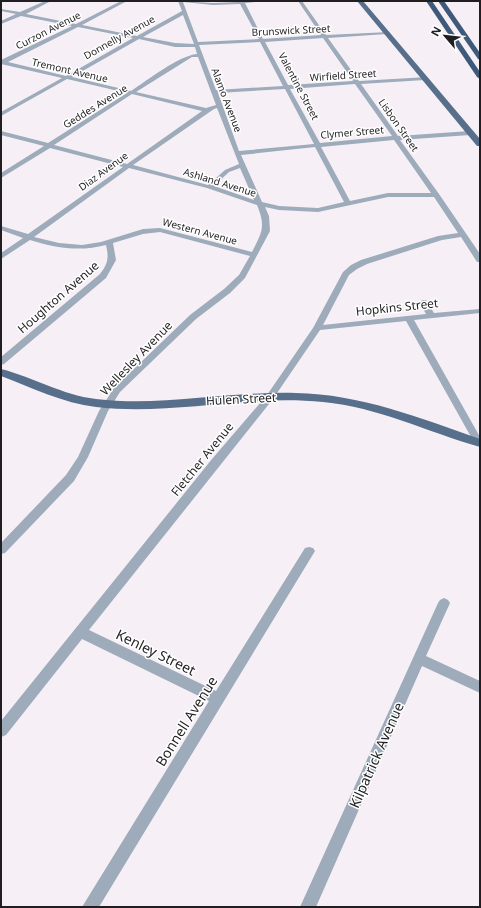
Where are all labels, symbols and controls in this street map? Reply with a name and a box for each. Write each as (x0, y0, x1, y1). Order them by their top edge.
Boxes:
street label: Curzon Avenue (13, 7, 83, 52)
street label: Donnelly Avenue (81, 11, 157, 62)
north arrow (425, 16, 465, 56)
street label: Brunswick Street (251, 21, 331, 39)
text: N (427, 24, 444, 39)
street label: Valentine Street (275, 50, 323, 122)
street label: Tremont Avenue (31, 54, 110, 86)
street label: Alamo Avenue (208, 66, 246, 134)
street label: Wirfield Street (309, 66, 377, 84)
street label: Geddes Avenue (60, 80, 130, 131)
street label: Lisbon Street (376, 96, 423, 155)
street label: Clymer Street (320, 122, 385, 142)
street label: Diaz Avenue (75, 148, 131, 194)
street label: Ashland Avenue (182, 164, 259, 200)
street label: Western Avenue (161, 214, 239, 248)
street label: Houghton Avenue (14, 257, 102, 337)
street label: Hopkins Street (355, 294, 440, 320)
street label: Wellesley Avenue (96, 317, 176, 399)
street label: Hulen Street (205, 389, 277, 409)
street label: Fletcher Avenue (167, 418, 237, 500)
street label: Kenley Street (113, 625, 199, 679)
street label: Bonnell Avenue (151, 672, 221, 770)
street label: Kilpatrick Avenue (344, 699, 408, 811)

